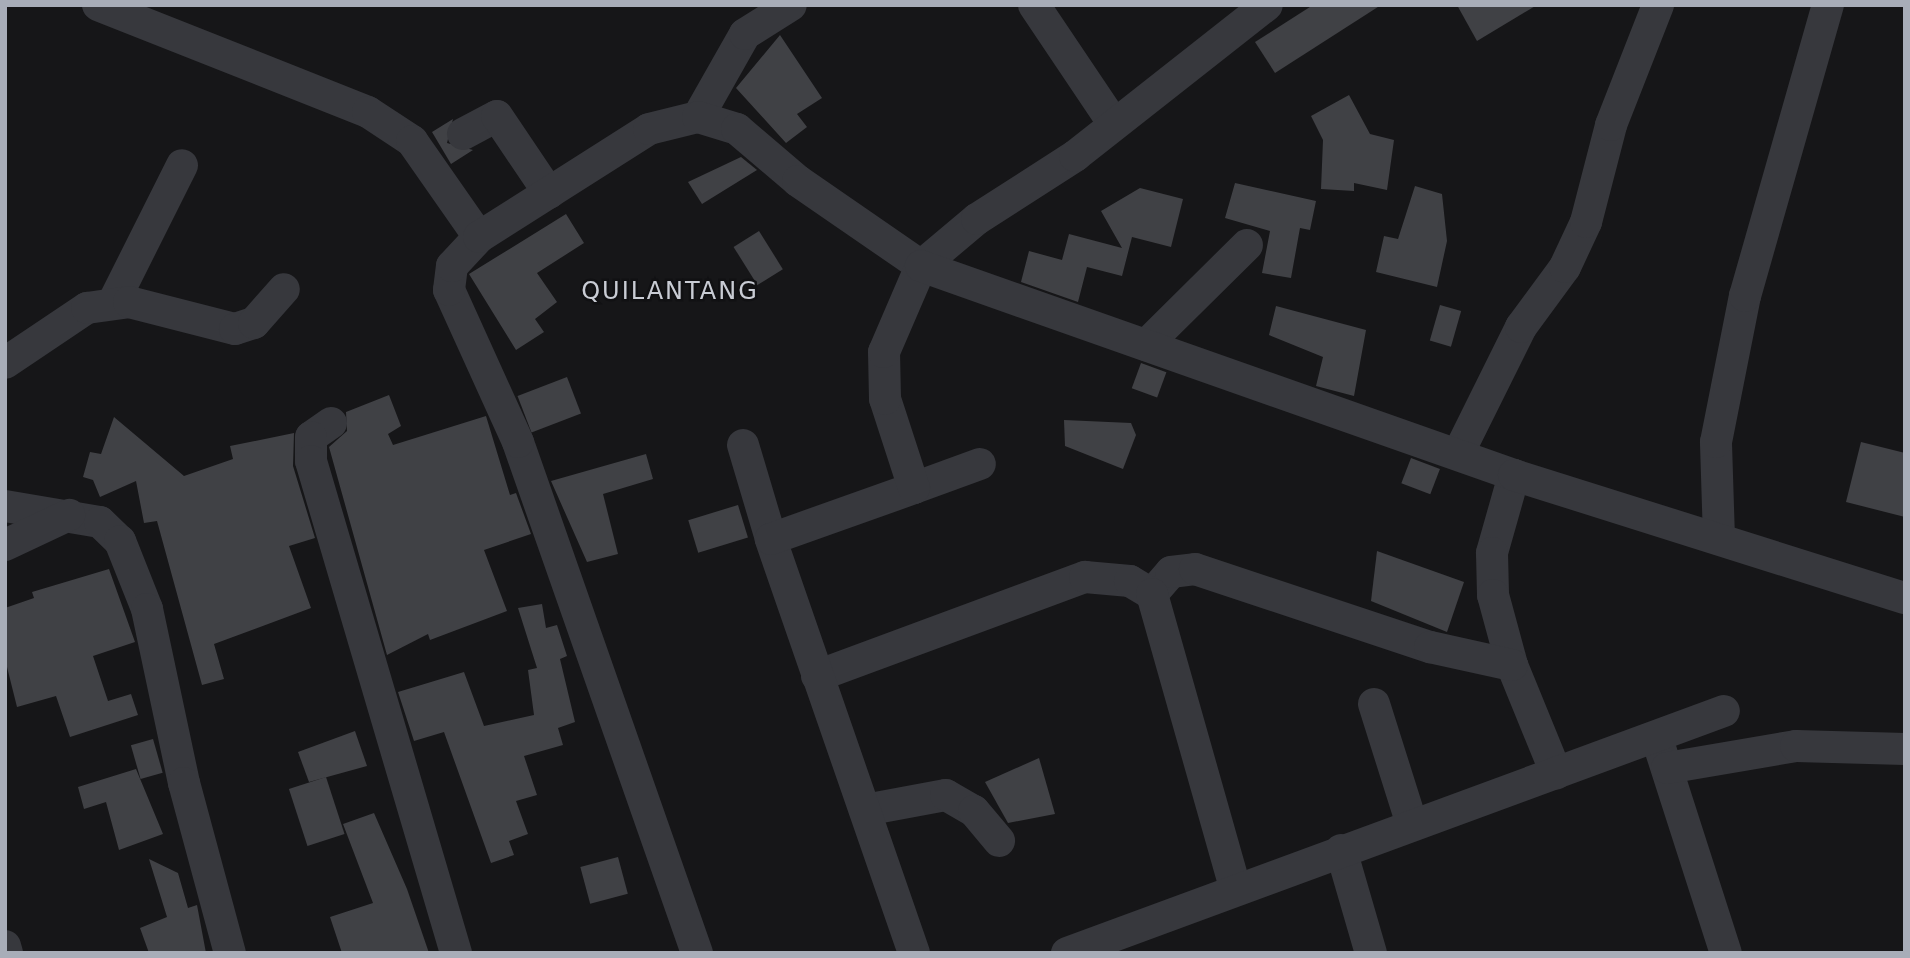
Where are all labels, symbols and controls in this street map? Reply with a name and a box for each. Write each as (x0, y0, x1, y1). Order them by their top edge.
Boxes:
district label: QUILANTANG (582, 278, 758, 306)

